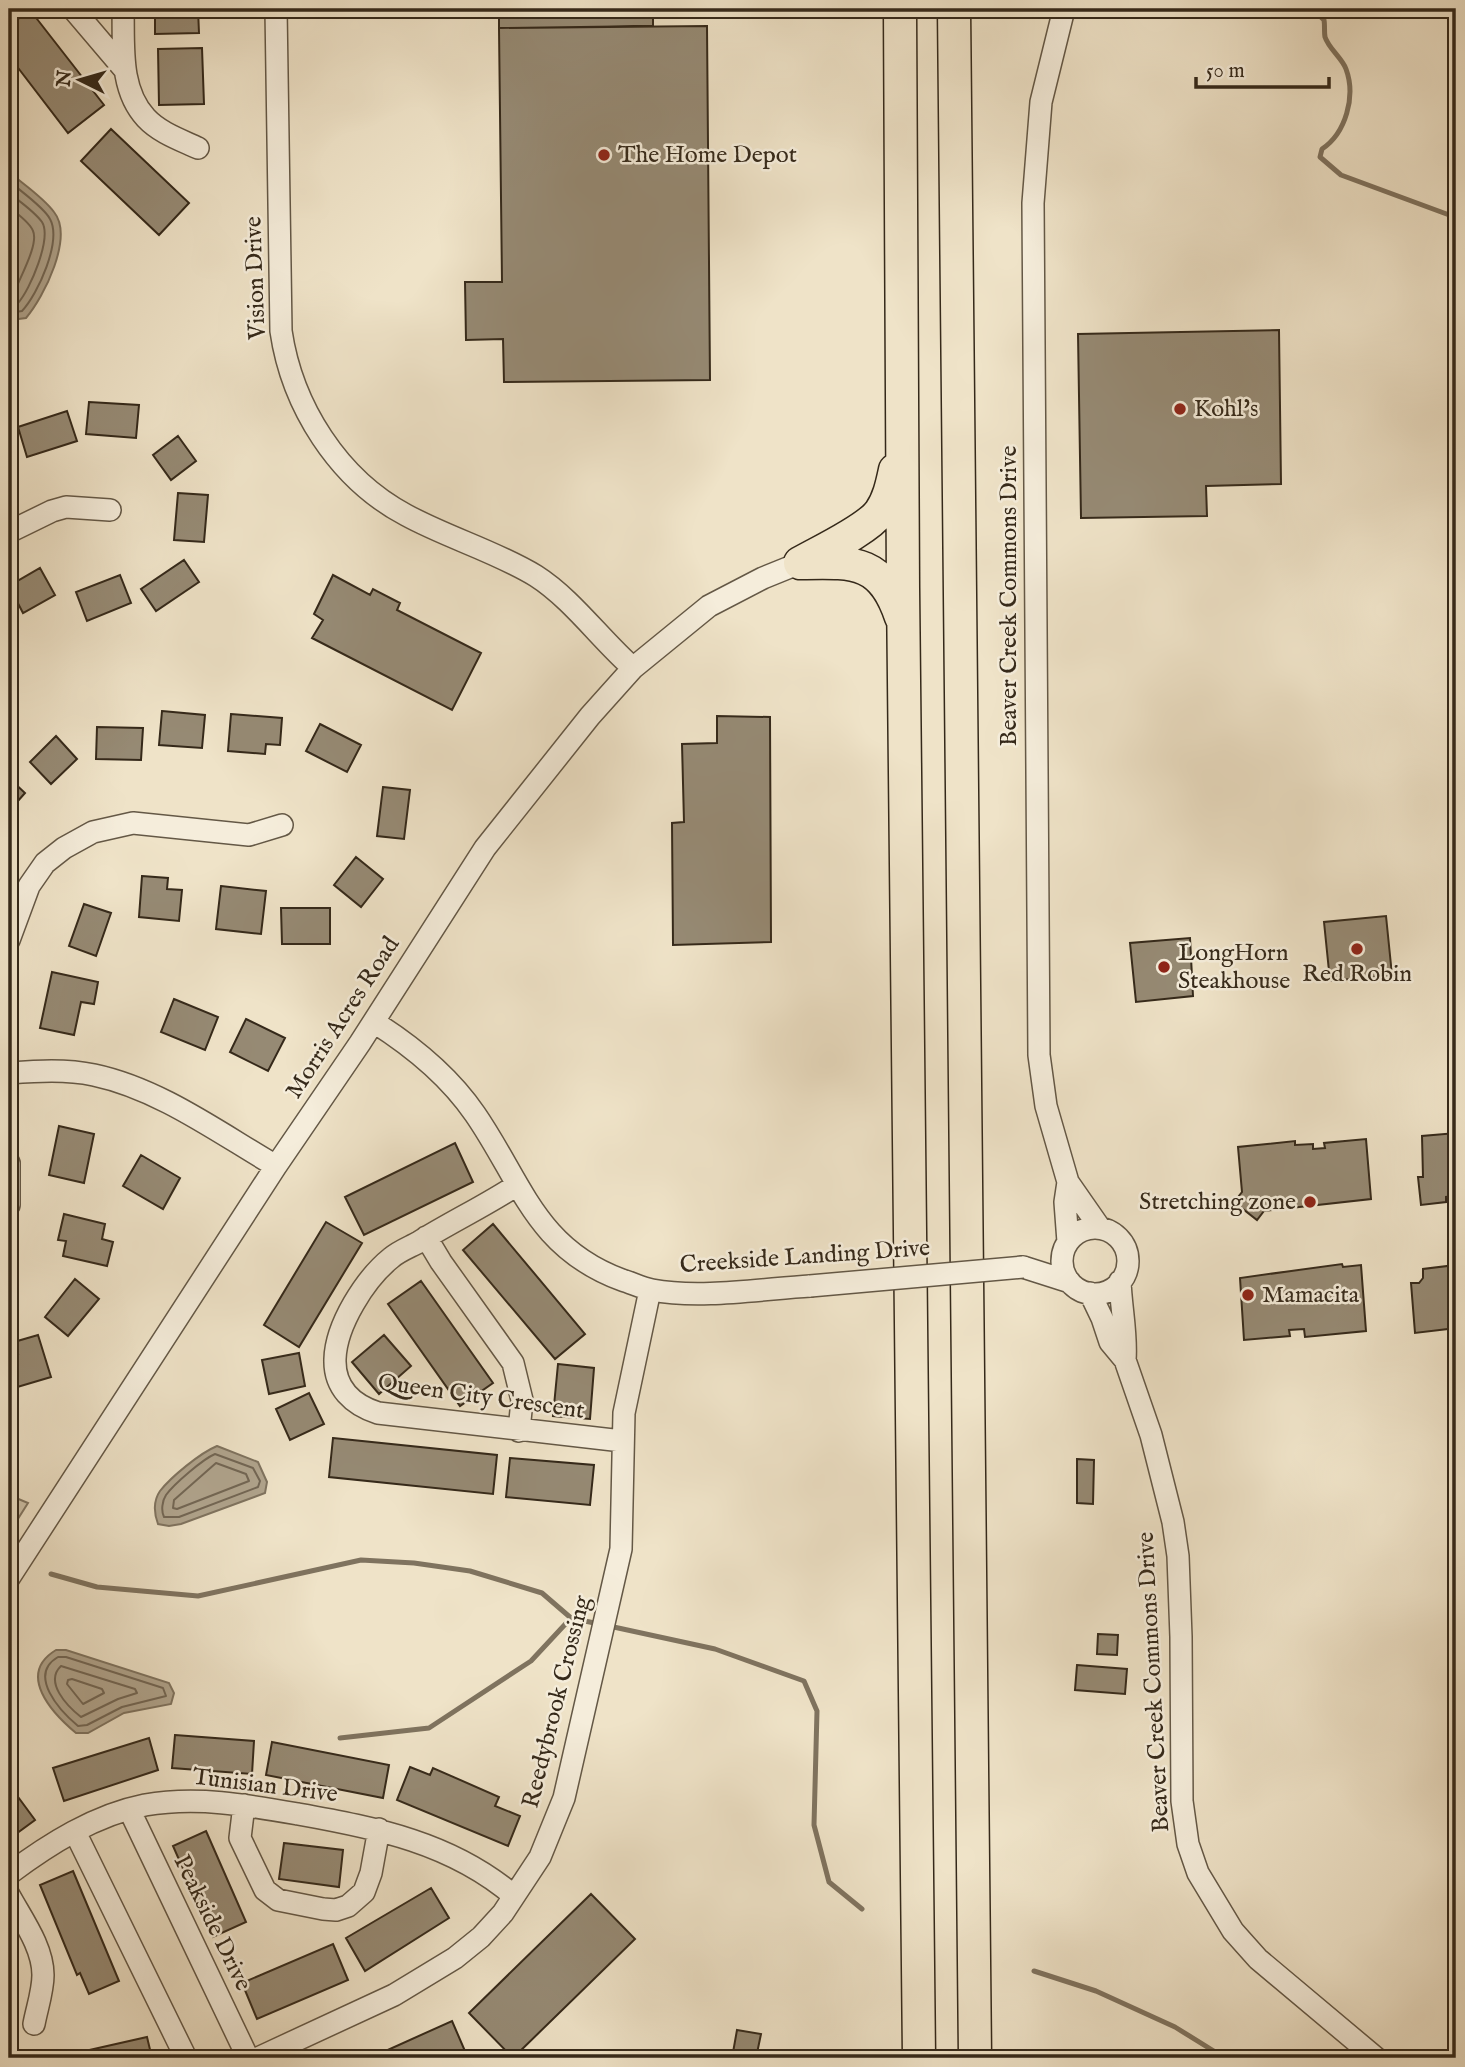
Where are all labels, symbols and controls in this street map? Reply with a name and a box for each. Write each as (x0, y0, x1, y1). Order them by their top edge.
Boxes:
north arrow (46, 46, 116, 116)
scale bar (1196, 46, 1328, 90)
text: 50 m (1206, 58, 1245, 85)
text: N (52, 69, 78, 89)
place label: The Home Depot (618, 140, 797, 171)
marker: The Home Depot (596, 147, 612, 163)
street label: Vision Drive (238, 216, 274, 341)
place label: Kohl's (1194, 394, 1258, 425)
marker: Kohl's (1172, 401, 1188, 417)
street label: Beaver Creek Commons Drive (994, 446, 1025, 746)
street label: Morris Acres Road (279, 931, 407, 1105)
place label: LongHorn Steakhouse (1178, 938, 1290, 997)
marker: Red Robin (1349, 941, 1365, 957)
marker: LongHorn Steakhouse (1156, 959, 1172, 975)
place label: Red Robin (1302, 959, 1412, 990)
place label: Stretching zone (1139, 1187, 1296, 1218)
marker: Stretching zone (1302, 1194, 1318, 1210)
street label: Creekside Landing Drive (679, 1233, 931, 1281)
place label: Mamacita (1262, 1280, 1360, 1311)
marker: Mamacita (1240, 1287, 1256, 1303)
street label: Queen City Crescent (376, 1367, 586, 1427)
street label: Beaver Creek Commons Drive (1131, 1531, 1177, 1833)
street label: Reedybrook Crossing (516, 1592, 599, 1812)
street label: Tunisian Drive (191, 1762, 339, 1810)
street label: Peakside Drive (166, 1850, 258, 1996)

